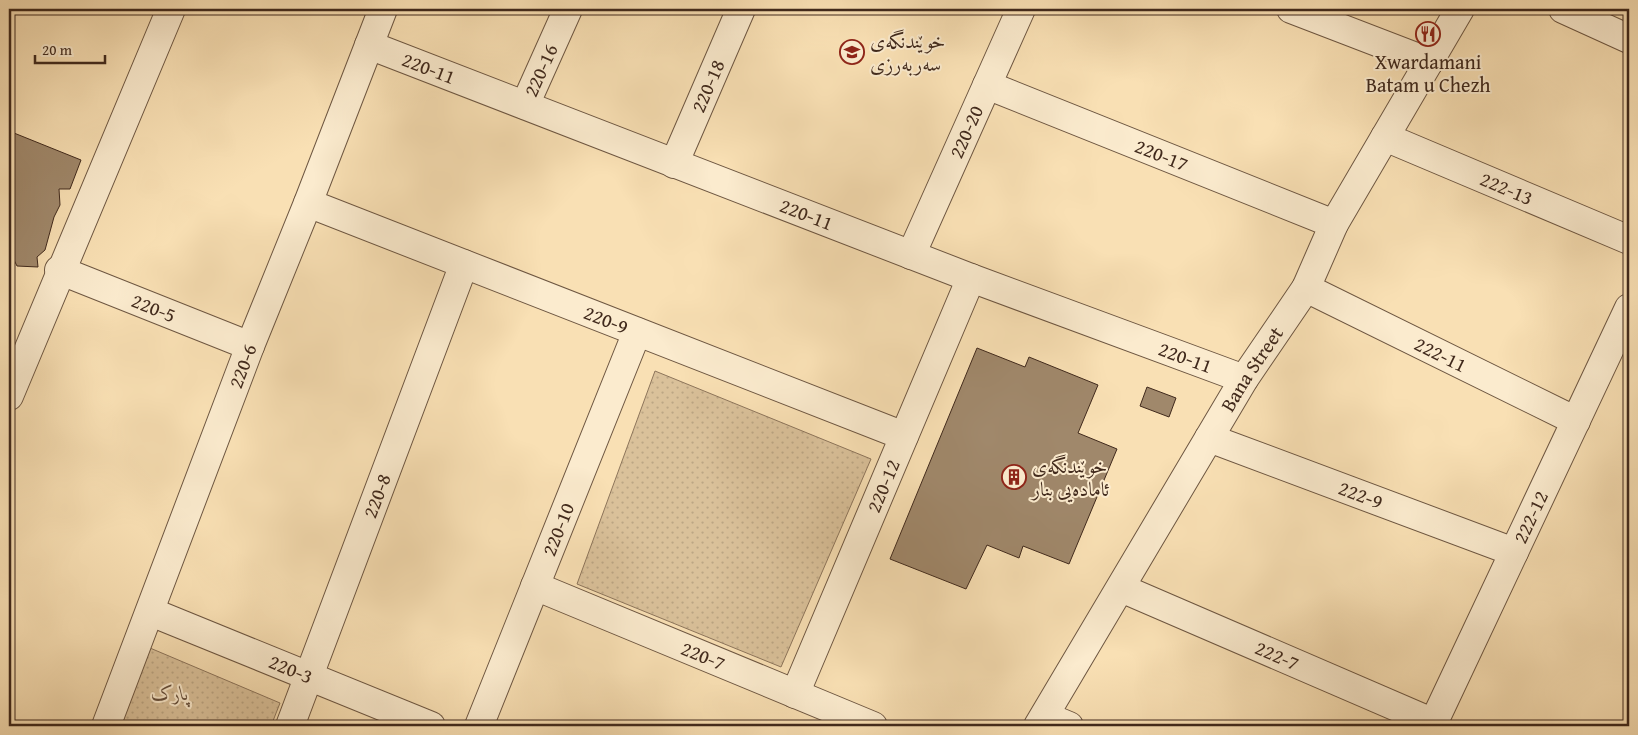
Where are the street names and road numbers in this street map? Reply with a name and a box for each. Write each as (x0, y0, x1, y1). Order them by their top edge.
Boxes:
street label: 220-16 (516, 39, 565, 101)
street label: 220-11 (398, 44, 460, 91)
street label: 220-18 (683, 55, 732, 117)
street label: 220-20 (941, 100, 990, 163)
street label: 220-17 (1131, 131, 1193, 178)
street label: 222-13 (1476, 164, 1538, 212)
street label: 220-11 (776, 190, 837, 237)
street label: 220-5 (127, 285, 180, 329)
street label: 220-9 (580, 297, 633, 341)
street label: Bana Street (1213, 320, 1290, 417)
street label: 222-11 (1410, 329, 1472, 379)
street label: 220-11 (1155, 334, 1216, 380)
street label: 220-6 (220, 339, 264, 392)
street label: 220-12 (859, 455, 907, 517)
street label: 220-8 (355, 469, 398, 522)
street label: 222-9 (1335, 473, 1387, 516)
street label: 222-12 (1505, 486, 1555, 548)
street label: 220-10 (534, 498, 581, 560)
street label: 220-7 (677, 633, 730, 677)
street label: 222-7 (1251, 633, 1304, 677)
street label: 220-3 (265, 646, 318, 690)

